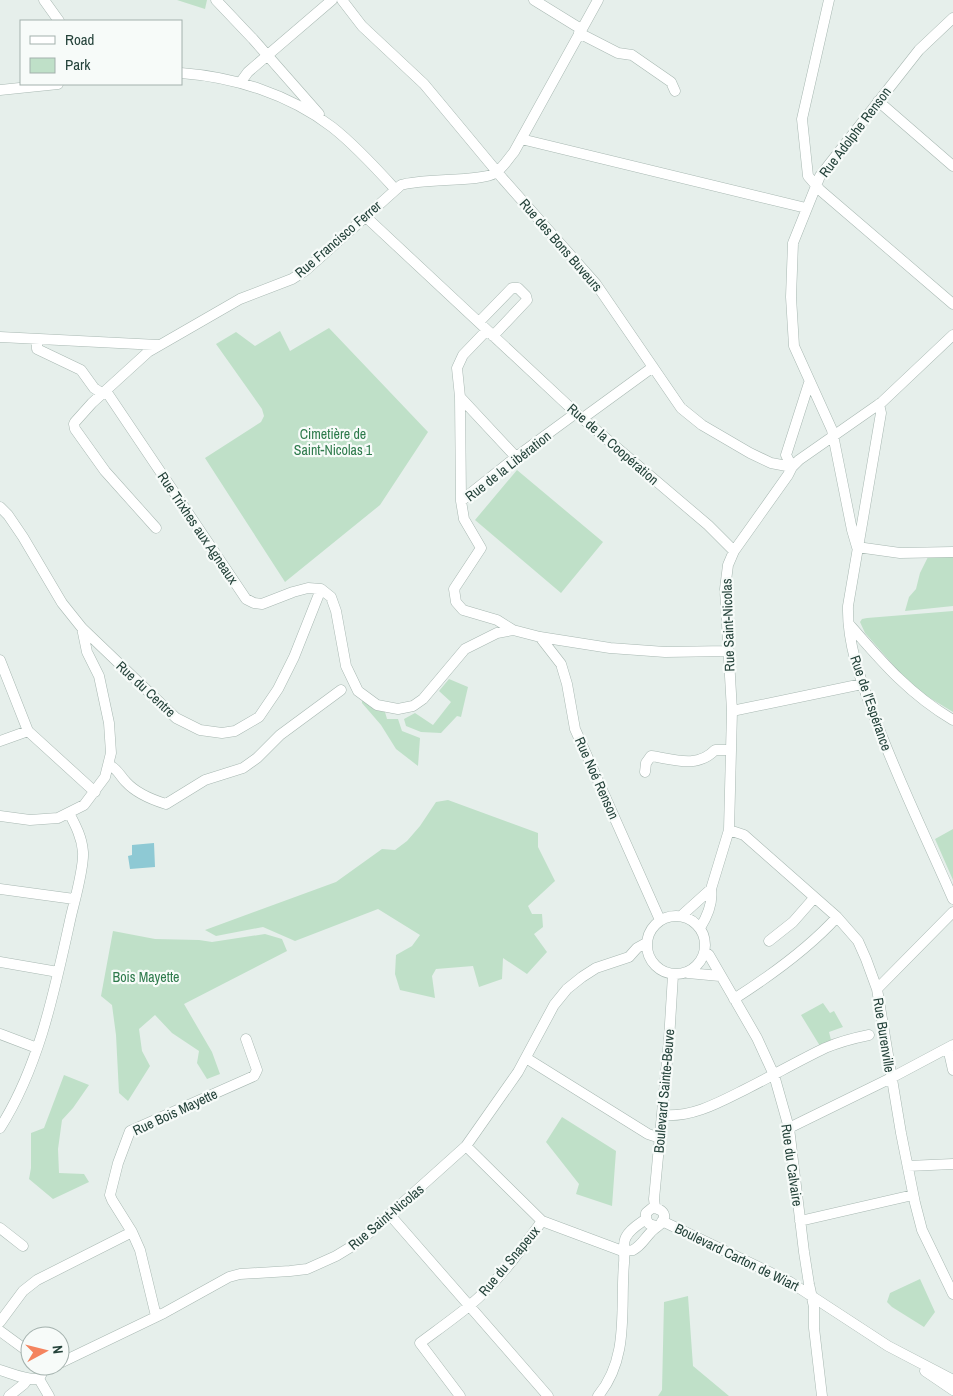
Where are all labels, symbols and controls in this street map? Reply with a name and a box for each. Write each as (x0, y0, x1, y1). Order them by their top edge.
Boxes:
legend (20, 20, 182, 85)
text: Road (65, 29, 94, 50)
text: Park (65, 54, 91, 75)
street label: Rue Adolphe Renson (815, 83, 895, 181)
street label: Rue des Bons Buveurs (516, 195, 606, 295)
street label: Rue Francisco Ferrer (291, 196, 385, 281)
street label: Rue de la Coopération (564, 399, 662, 489)
park label: Cimetière de Saint-Nicolas 1 (294, 425, 373, 459)
street label: Rue de la Libération (461, 427, 555, 505)
street label: Rue Trixhes aux Agneaux (154, 468, 242, 588)
street label: Rue Saint-Nicolas (717, 578, 739, 672)
street label: Rue de l'Espérance (846, 653, 896, 753)
street label: Rue du Centre (113, 657, 179, 721)
street label: Rue Noé Renson (571, 734, 623, 822)
park label: Bois Mayette (112, 968, 180, 986)
street label: Rue Burenville (869, 996, 899, 1074)
street label: Boulevard Sainte-Beuve (650, 1028, 678, 1154)
street label: Rue Bois Mayette (130, 1085, 220, 1139)
street label: Rue du Calvaire (777, 1123, 807, 1207)
street label: Rue Saint-Nicolas (345, 1180, 428, 1254)
street label: Boulevard Carton de Wiart (672, 1219, 802, 1295)
street label: Rue du Snapeux (475, 1222, 544, 1300)
north arrow (20, 1326, 70, 1376)
text: N (48, 1344, 67, 1355)

